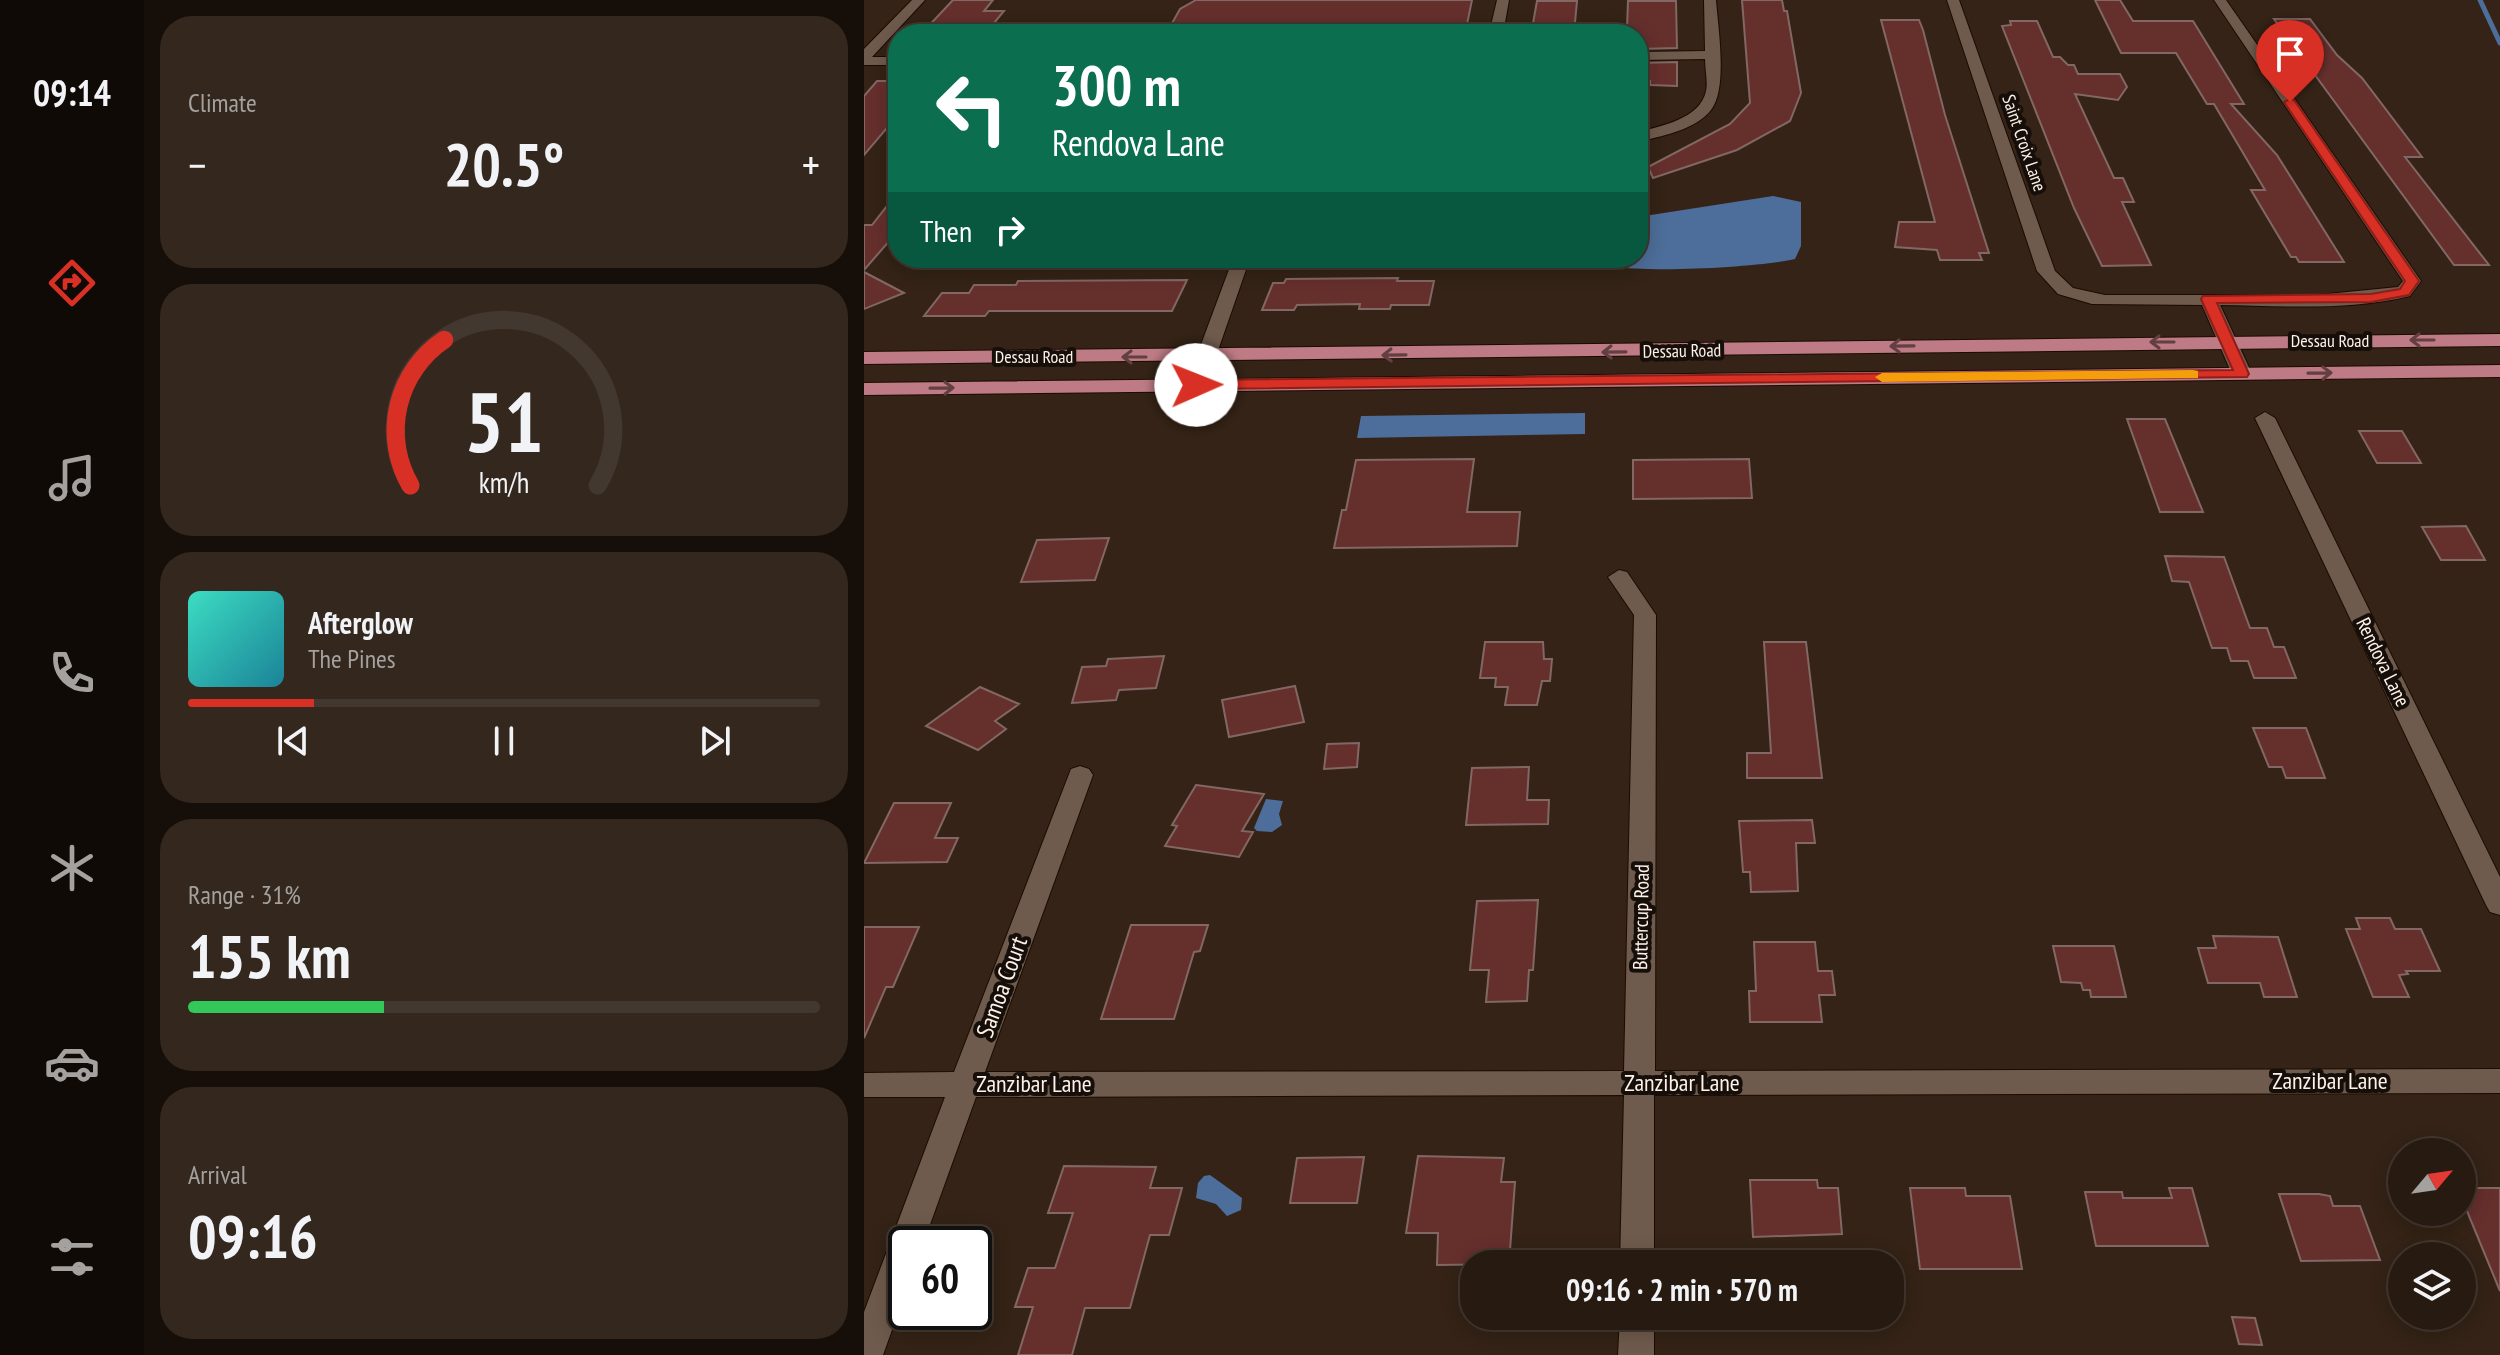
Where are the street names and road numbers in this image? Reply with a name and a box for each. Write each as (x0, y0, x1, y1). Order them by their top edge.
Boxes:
street label: Saint Croix Lane (1997, 92, 2052, 194)
street label: Dessau Road (2291, 329, 2369, 352)
street label: Dessau Road (1642, 338, 1721, 363)
street label: Dessau Road (995, 345, 1073, 368)
street label: Rendova Lane (2350, 613, 2416, 711)
street label: Buttercup Road (1627, 864, 1655, 970)
street label: Samoa Court (969, 932, 1034, 1042)
street label: Zanzibar Lane (2272, 1065, 2388, 1096)
street label: Zanzibar Lane (1624, 1067, 1740, 1098)
street label: Zanzibar Lane (976, 1068, 1092, 1099)

